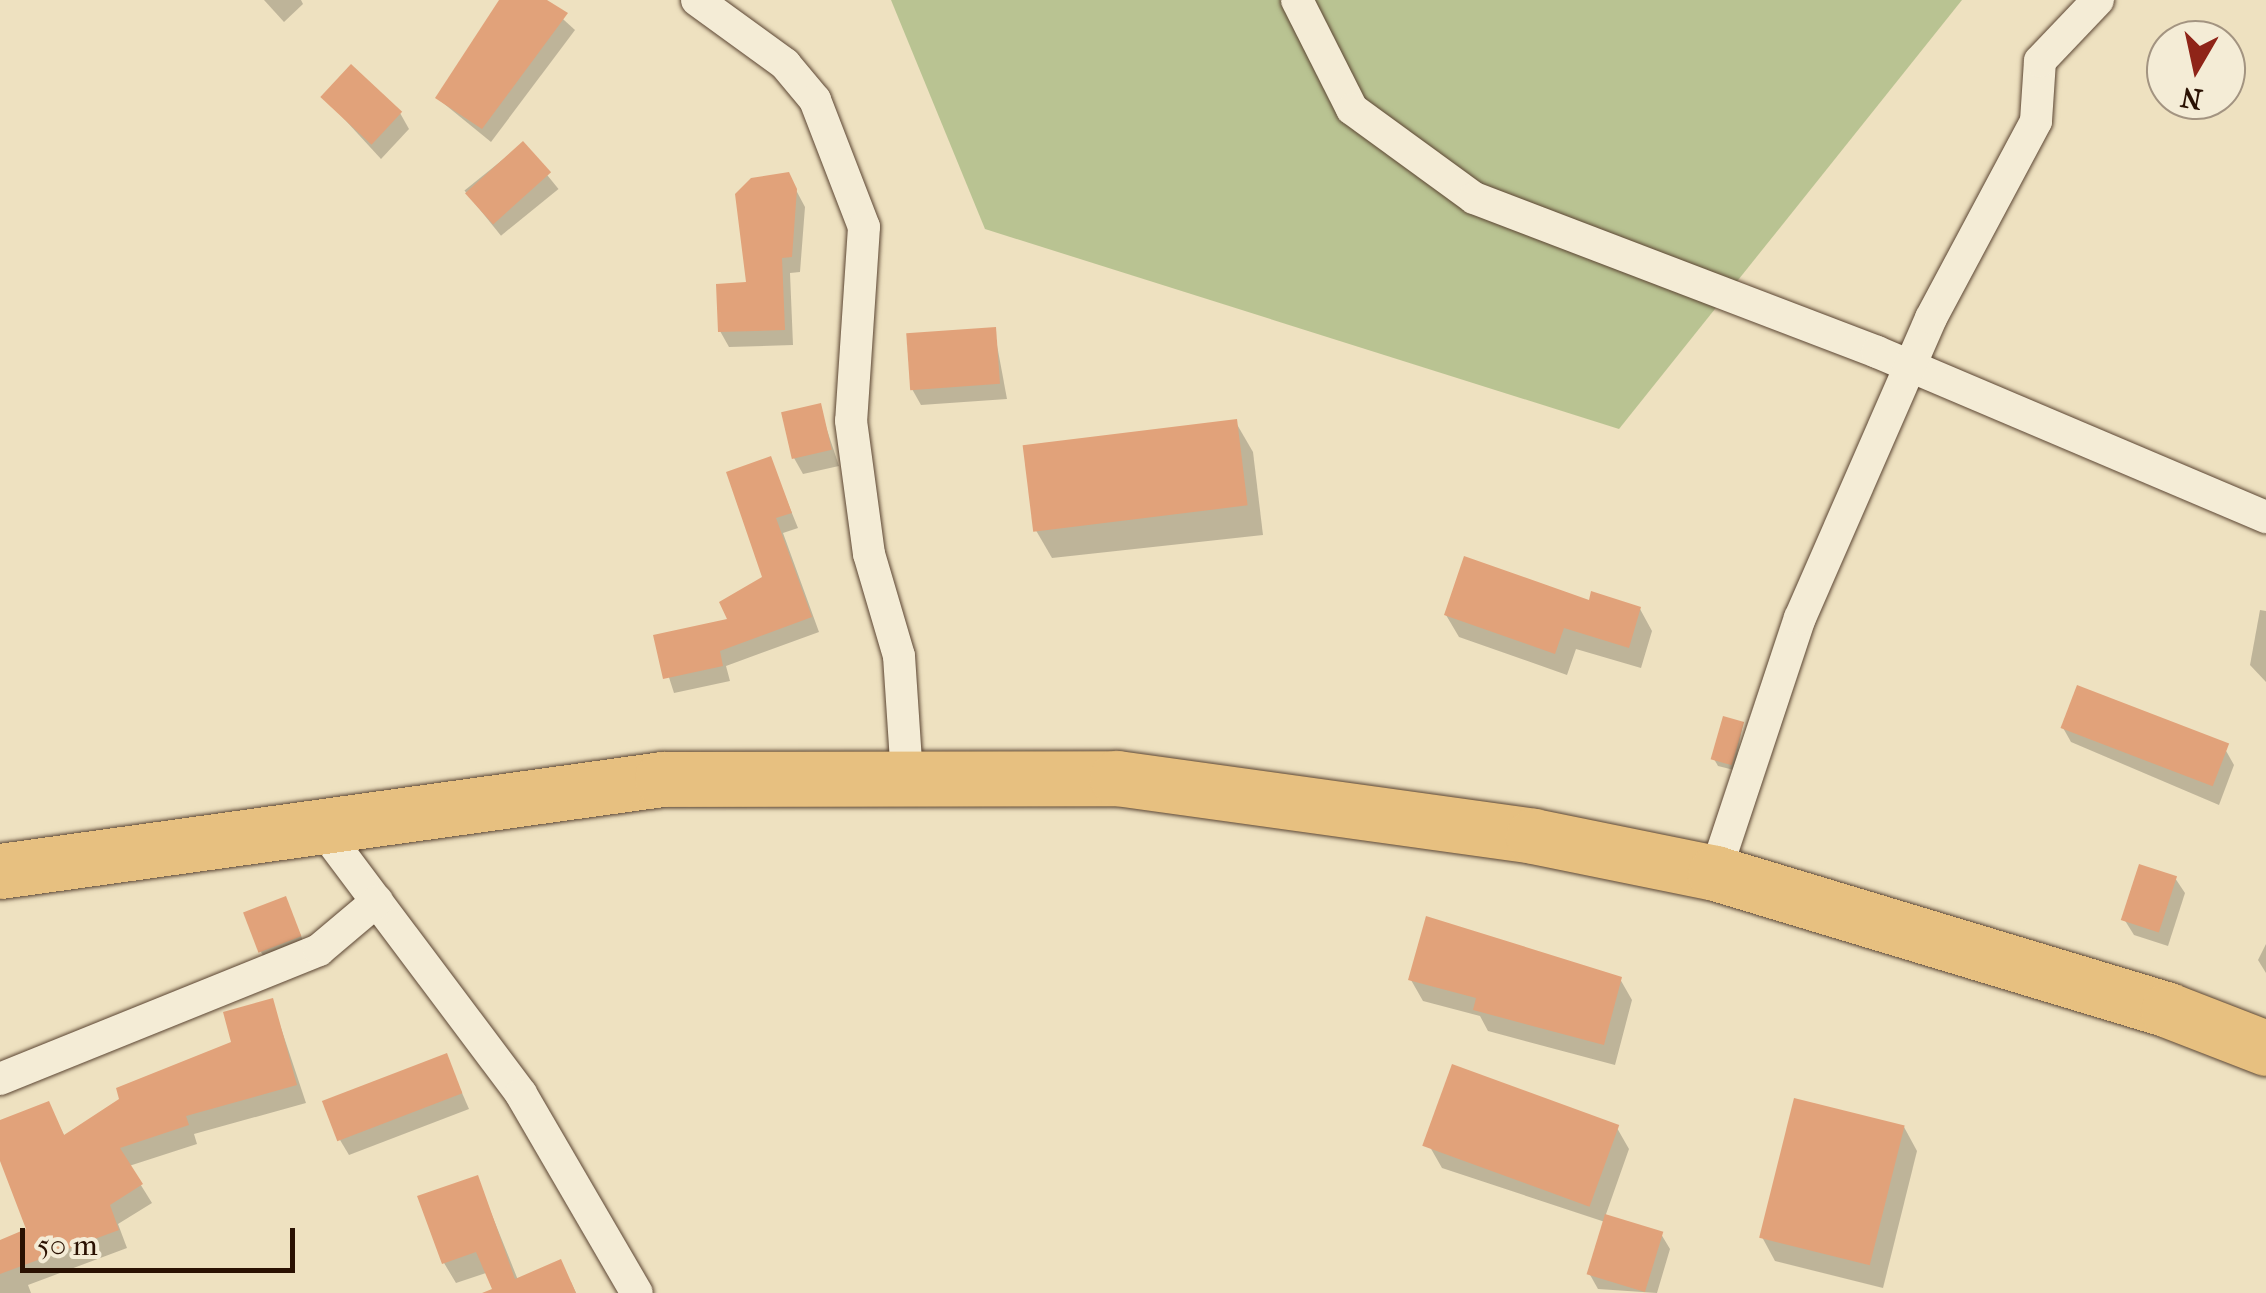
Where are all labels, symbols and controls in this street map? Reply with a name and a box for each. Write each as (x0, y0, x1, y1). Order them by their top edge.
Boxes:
north arrow (2146, 20, 2246, 120)
text: N (2178, 80, 2205, 116)
scale bar (25, 1208, 300, 1270)
text: 50 m (37, 1228, 98, 1263)

